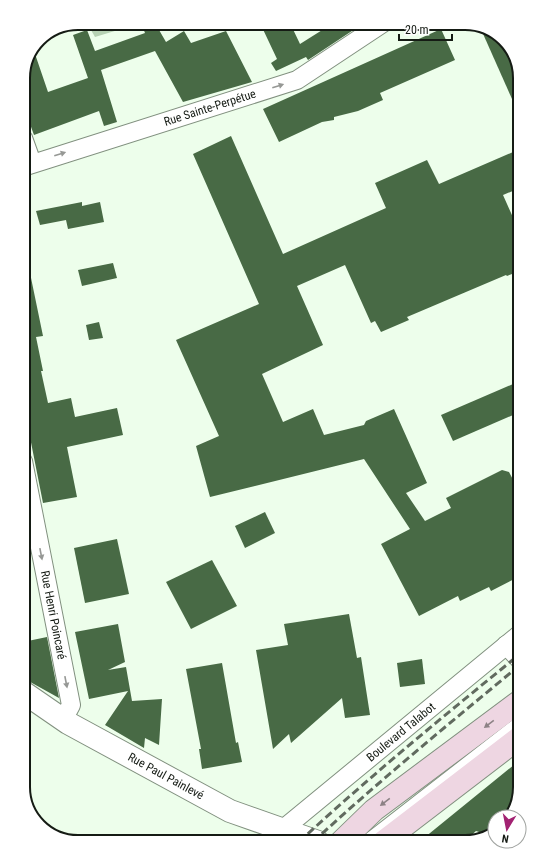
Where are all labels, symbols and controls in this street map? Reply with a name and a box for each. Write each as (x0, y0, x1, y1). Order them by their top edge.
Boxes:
scale bar (399, 16, 452, 42)
text: 20 m (405, 23, 429, 37)
one-way arrow (272, 83, 284, 89)
street label: Rue Sainte-Perpétue (162, 86, 258, 129)
one-way arrow (54, 151, 66, 157)
one-way arrow (39, 548, 45, 560)
street label: Rue Henri Poincaré (38, 569, 69, 661)
one-way arrow (64, 675, 70, 688)
street label: Boulevard Talabot (364, 699, 438, 765)
one-way arrow (484, 720, 494, 728)
street label: Rue Paul Painlevé (126, 750, 207, 803)
one-way arrow (379, 798, 390, 806)
north arrow (487, 809, 527, 849)
text: N (501, 831, 510, 845)

